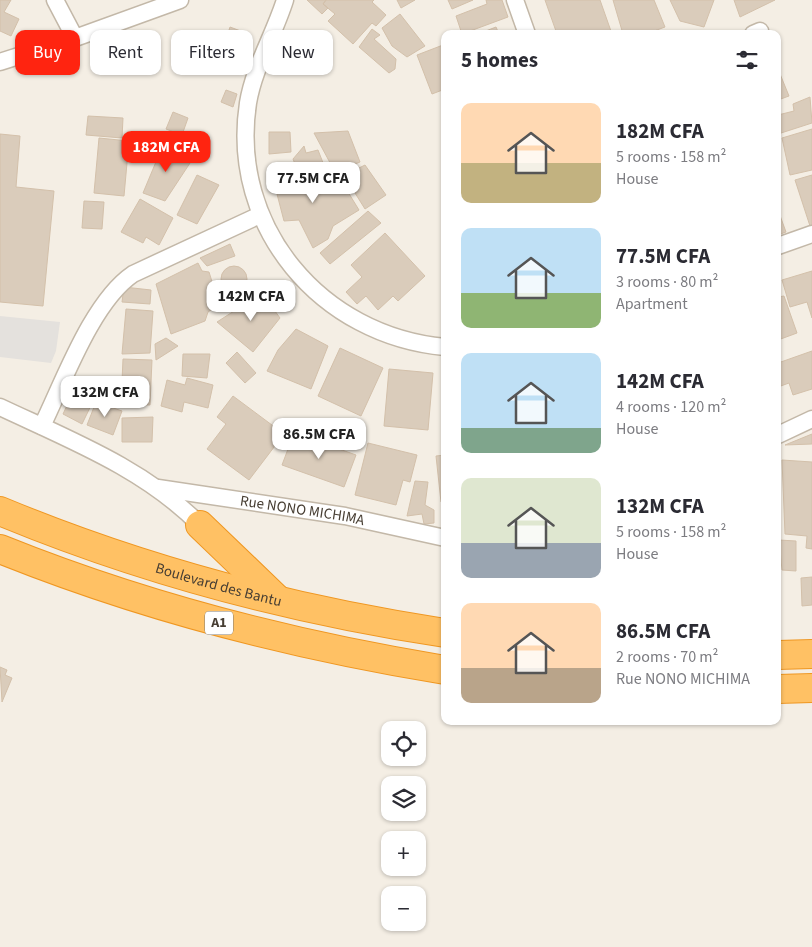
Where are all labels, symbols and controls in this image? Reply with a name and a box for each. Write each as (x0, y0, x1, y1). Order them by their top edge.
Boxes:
chip: Buy (15, 30, 80, 75)
chip: Rent (90, 30, 161, 75)
chip: Filters (171, 30, 253, 75)
chip: New (263, 30, 333, 75)
text: 5 homes (461, 45, 538, 75)
icon: filters (733, 46, 761, 74)
text: 182M CFA (616, 116, 704, 146)
icon: home (501, 123, 561, 183)
pin: 182M CFA (114, 130, 218, 173)
text: 182M CFA (133, 136, 199, 158)
text: 5 rooms · 158 m² (616, 146, 726, 168)
pin: 77.5M CFA (256, 162, 370, 204)
text: 77.5M CFA (277, 167, 349, 189)
text: House (616, 168, 658, 190)
text: 77.5M CFA (616, 241, 710, 271)
icon: home (501, 248, 561, 308)
text: 3 rooms · 80 m² (616, 271, 718, 293)
pin: 142M CFA (199, 280, 303, 322)
text: 142M CFA (218, 285, 284, 307)
text: Apartment (616, 293, 688, 315)
text: 142M CFA (616, 366, 704, 396)
icon: home (501, 373, 561, 433)
pin: 132M CFA (53, 376, 157, 418)
text: 132M CFA (72, 381, 138, 403)
text: 4 rooms · 120 m² (616, 396, 726, 418)
pin: 86.5M CFA (262, 418, 376, 460)
text: House (616, 418, 658, 440)
text: 86.5M CFA (283, 423, 355, 445)
street label: Rue NONO MICHIMA (239, 490, 367, 531)
text: 132M CFA (616, 491, 704, 521)
icon: home (501, 498, 561, 558)
text: 5 rooms · 158 m² (616, 521, 726, 543)
text: House (616, 543, 658, 565)
street label: Boulevard des Bantu (153, 557, 284, 612)
road number: A1 (205, 612, 233, 634)
text: 86.5M CFA (616, 616, 710, 646)
icon: home (501, 623, 561, 683)
text: 2 rooms · 70 m² (616, 646, 718, 668)
text: Rue NONO MICHIMA (616, 668, 750, 690)
map controls (381, 721, 426, 931)
button: locate (381, 721, 426, 766)
button: layers (381, 776, 426, 821)
button: + (381, 831, 426, 876)
button: − (381, 886, 426, 931)

